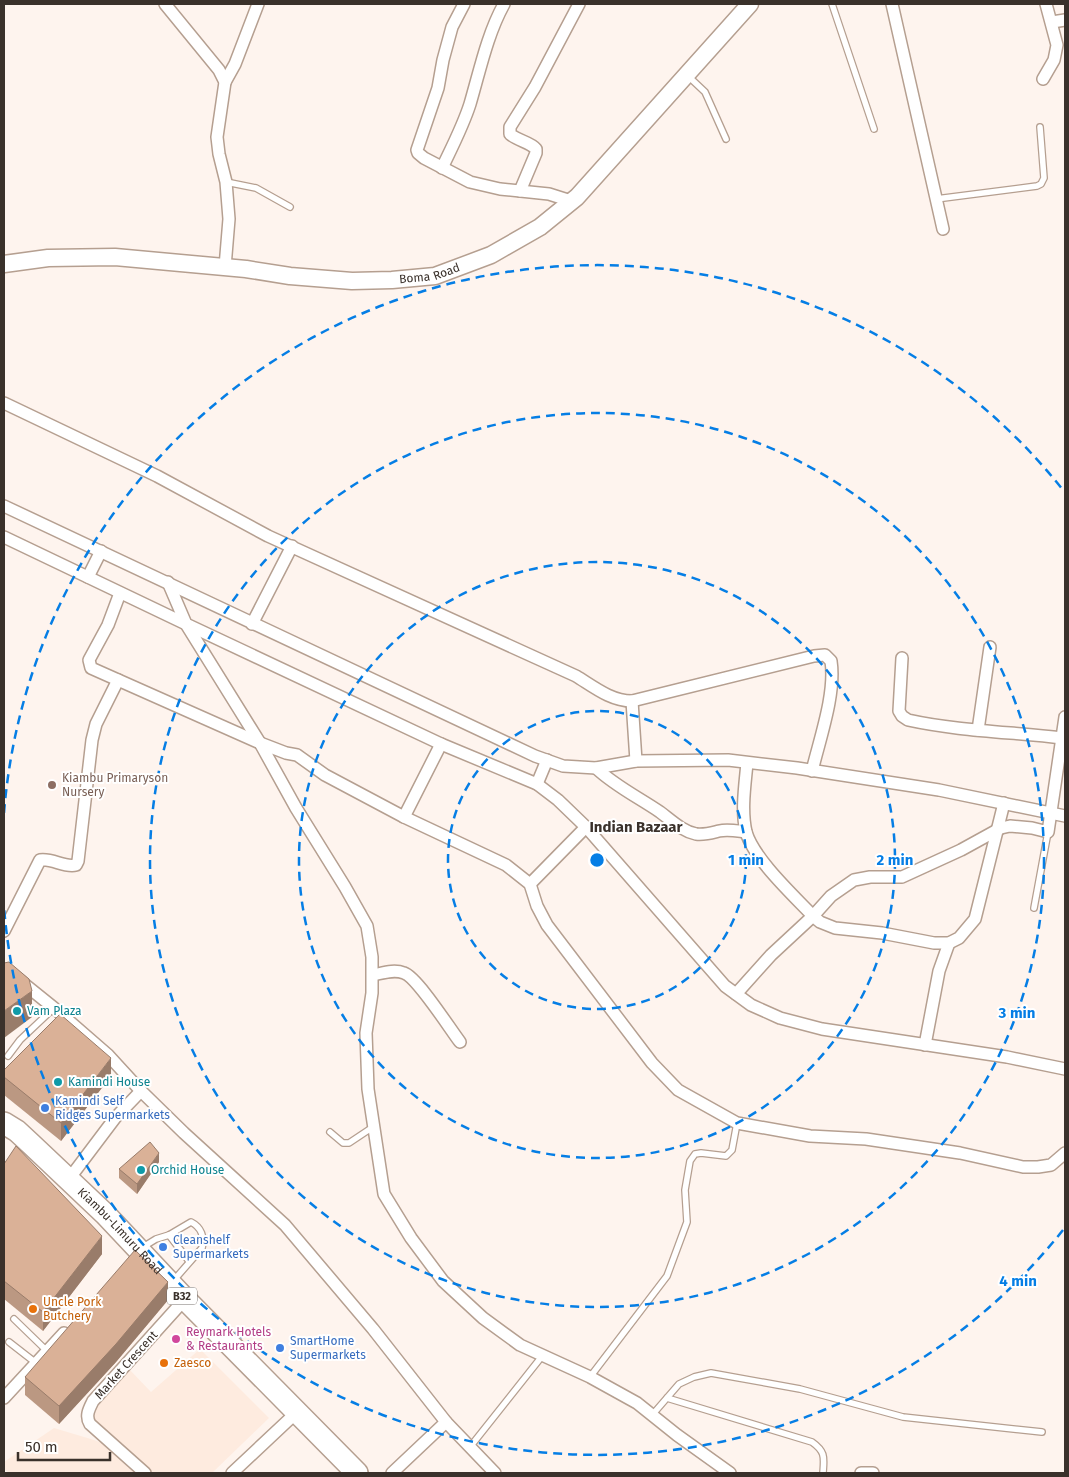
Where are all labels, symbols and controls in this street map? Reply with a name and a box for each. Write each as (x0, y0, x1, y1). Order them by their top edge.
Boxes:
street label: Boma Road (399, 260, 462, 286)
place label: Kiambu Primaryson Nursery (62, 771, 168, 799)
marker: Kiambu Primaryson Nursery (46, 779, 58, 791)
district label: Indian Bazaar (589, 818, 684, 836)
centre of rings (588, 851, 606, 869)
text: 1 min (728, 851, 764, 869)
text: 2 min (877, 851, 913, 869)
place label: Vam Plaza (27, 1004, 82, 1018)
text: 3 min (998, 1004, 1035, 1022)
marker: Vam Plaza (11, 1005, 23, 1017)
place label: Kamindi House (68, 1075, 150, 1089)
marker: Kamindi House (52, 1076, 64, 1088)
place label: Kamindi Self Ridges Supermarkets (55, 1094, 170, 1122)
marker: Kamindi Self Ridges Supermarkets (39, 1102, 51, 1114)
place label: Orchid House (151, 1163, 224, 1177)
marker: Orchid House (135, 1164, 147, 1176)
street label: Kiambu-Limuru Road (75, 1185, 165, 1277)
place label: Cleanshelf Supermarkets (173, 1233, 249, 1261)
marker: Cleanshelf Supermarkets (157, 1241, 169, 1253)
text: 4 min (999, 1272, 1037, 1290)
road number: B32 (167, 1288, 197, 1304)
place label: Uncle Pork Butchery (43, 1295, 102, 1323)
marker: Uncle Pork Butchery (27, 1303, 39, 1315)
place label: Reymark Hotels & Restaurants (186, 1325, 272, 1353)
street label: Market Crescent (92, 1328, 161, 1402)
marker: Reymark Hotels & Restaurants (170, 1333, 182, 1345)
place label: SmartHome Supermarkets (290, 1334, 366, 1362)
marker: SmartHome Supermarkets (274, 1342, 286, 1354)
place label: Zaesco (174, 1356, 211, 1370)
marker: Zaesco (158, 1357, 170, 1369)
scale bar (18, 1430, 110, 1462)
text: 50 m (25, 1438, 58, 1456)

